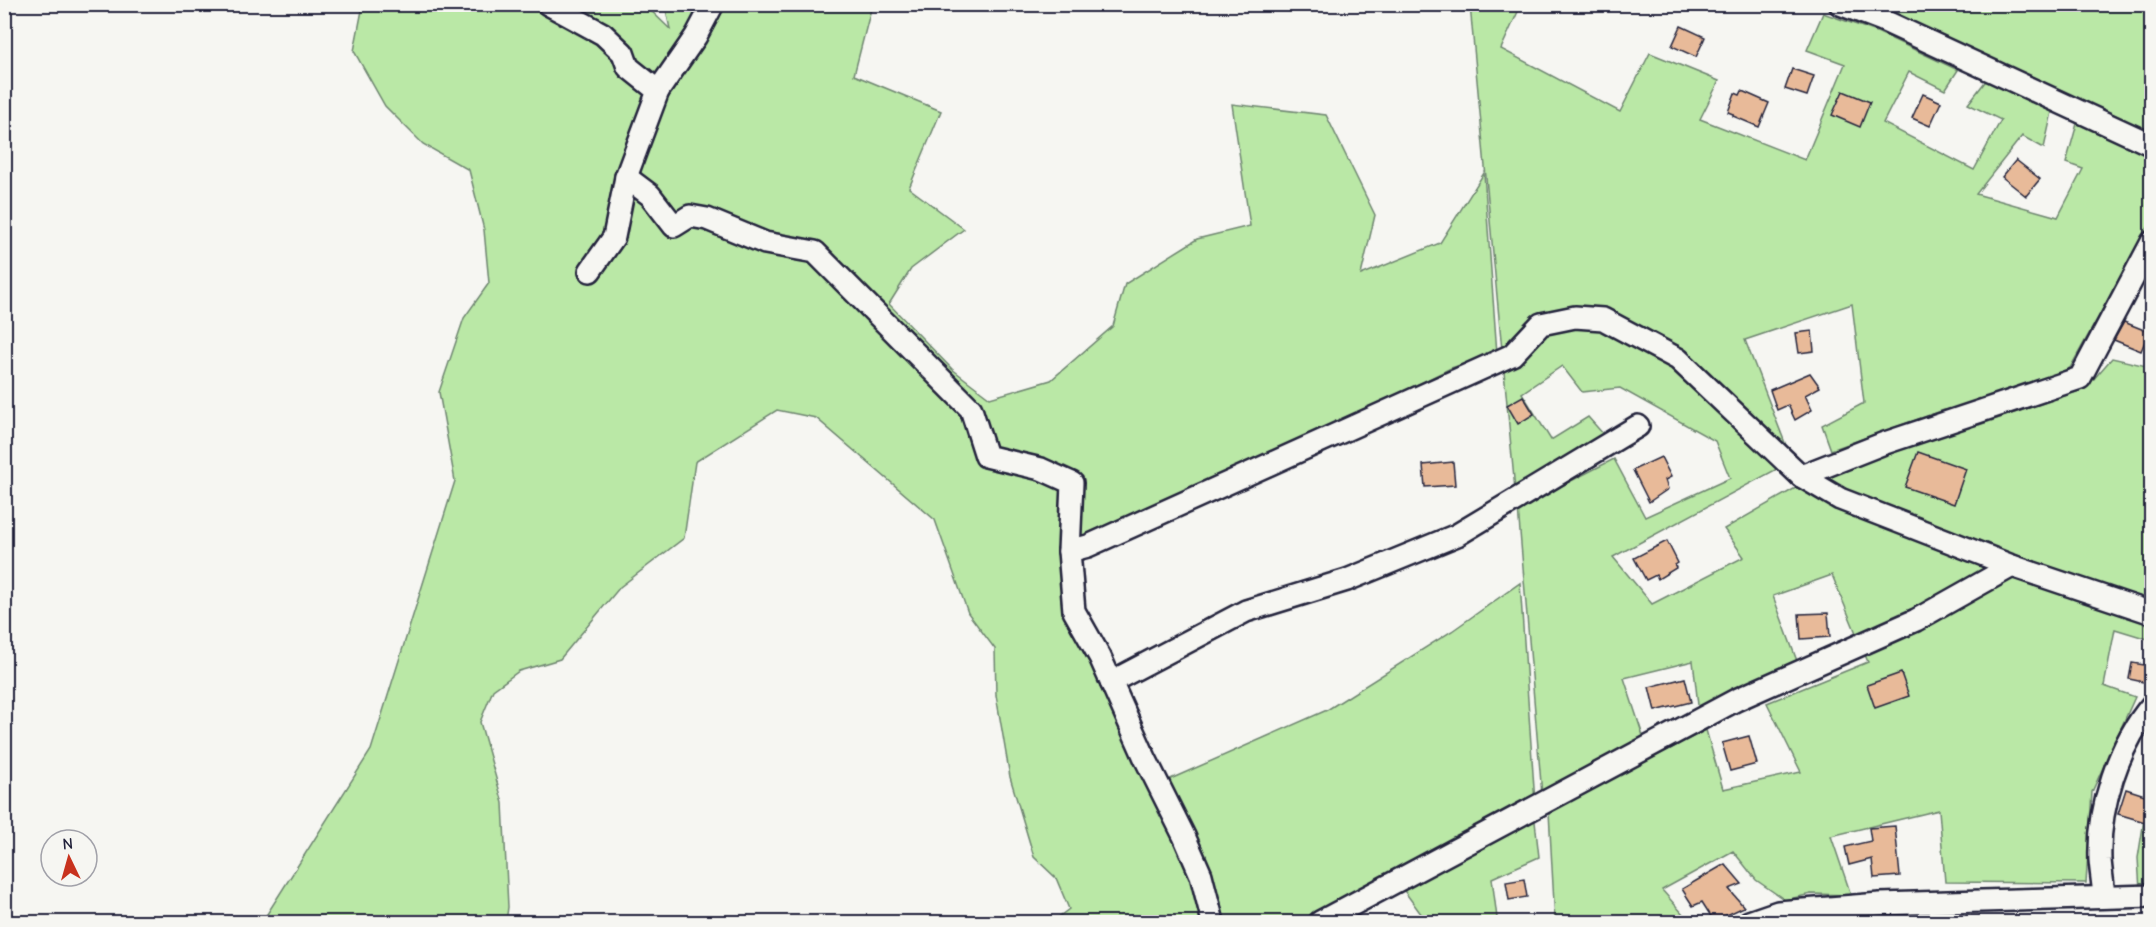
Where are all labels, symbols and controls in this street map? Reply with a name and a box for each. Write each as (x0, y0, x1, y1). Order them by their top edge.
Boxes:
north arrow (39, 828, 99, 888)
text: N (62, 835, 74, 853)

